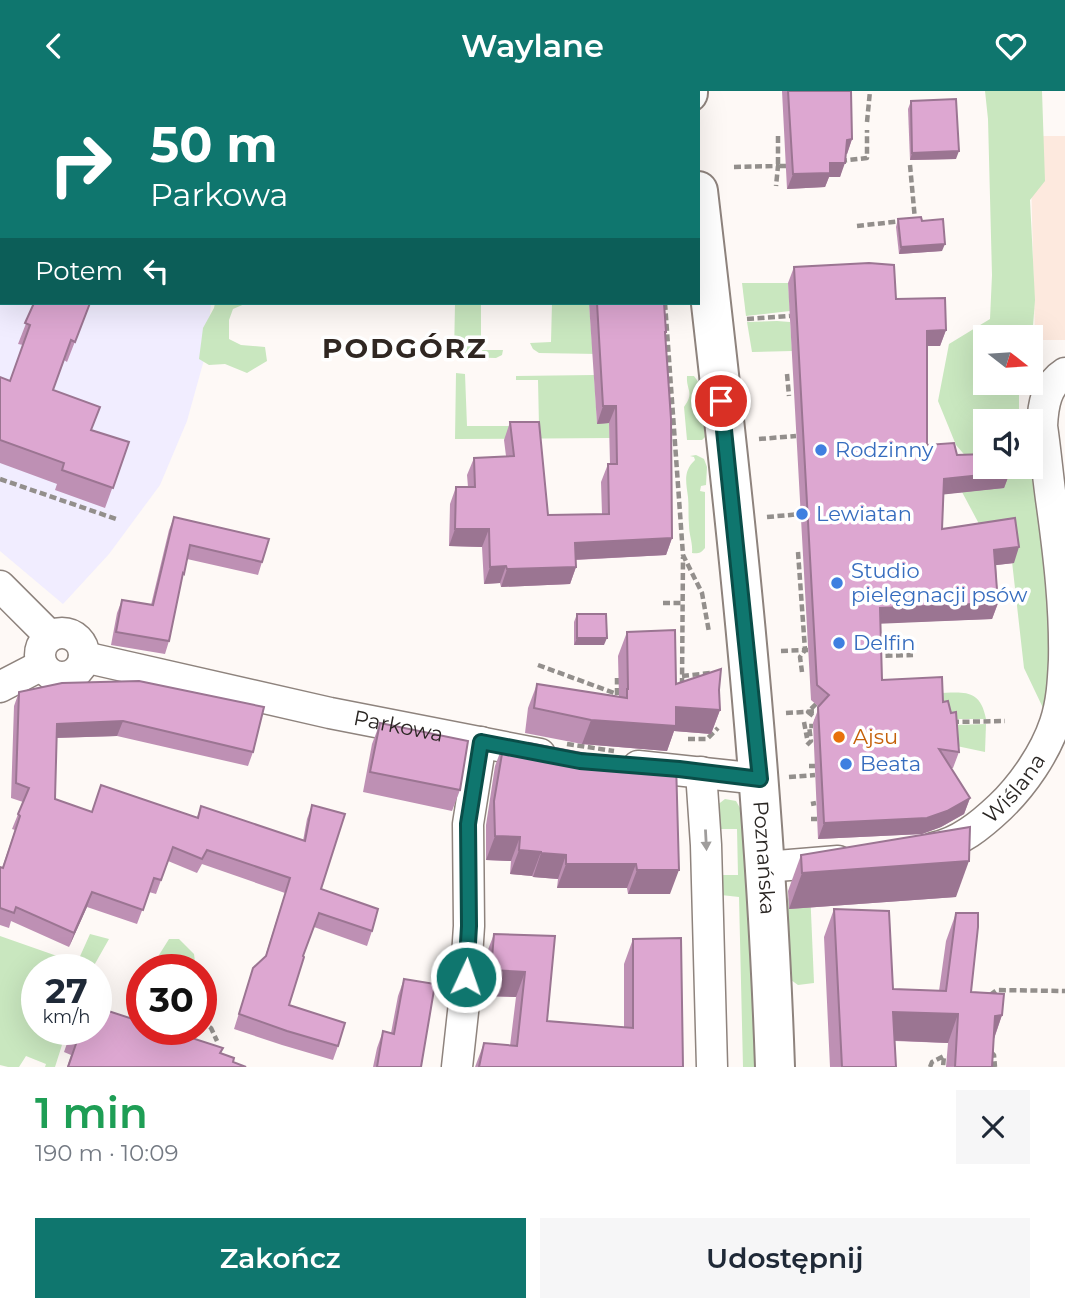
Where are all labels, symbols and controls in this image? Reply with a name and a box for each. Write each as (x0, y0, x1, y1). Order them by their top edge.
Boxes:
text: Waylane (461, 26, 604, 65)
icon: back (35, 27, 73, 65)
icon: heart (992, 27, 1030, 65)
text: 50 m (150, 115, 278, 174)
icon: right (35, 119, 126, 210)
text: Parkowa (150, 175, 288, 214)
icon: left (137, 252, 175, 290)
text: Potem (35, 255, 123, 287)
north arrow (973, 325, 1043, 395)
map controls (973, 325, 1043, 479)
district label: PODGÓRZ (322, 331, 488, 365)
pin (691, 371, 751, 431)
icon: arrive (702, 382, 740, 420)
button: sound (973, 409, 1043, 479)
place label: Rodzinny (835, 437, 934, 462)
marker: Rodzinny (813, 442, 829, 458)
place label: Lewiatan (816, 501, 912, 526)
marker: Lewiatan (794, 506, 810, 522)
place label: Studio pielęgnacji psów (851, 558, 1028, 607)
marker: Studio pielęgnacji psów (829, 575, 845, 591)
place label: Delfin (853, 630, 915, 655)
marker: Delfin (831, 635, 847, 651)
street label: Parkowa (352, 705, 445, 747)
place label: Ajsu (853, 724, 898, 749)
marker: Ajsu (831, 729, 847, 745)
street label: Wiślana (978, 749, 1050, 828)
place label: Beata (860, 751, 921, 776)
marker: Beata (838, 756, 854, 772)
street label: Poznańska (748, 800, 781, 915)
one-way arrow (701, 829, 712, 851)
position arrow (429, 940, 503, 1014)
speed limit sign: 30 (126, 954, 217, 1045)
text: 27 (45, 969, 88, 1012)
text: km/h (42, 1006, 91, 1028)
text: 1 min (35, 1087, 148, 1139)
button: close (956, 1090, 1030, 1164)
text: 190 m · 10:09 (35, 1139, 178, 1167)
button: Zakończ (35, 1218, 526, 1298)
button: Udostępnij (540, 1218, 1030, 1298)

